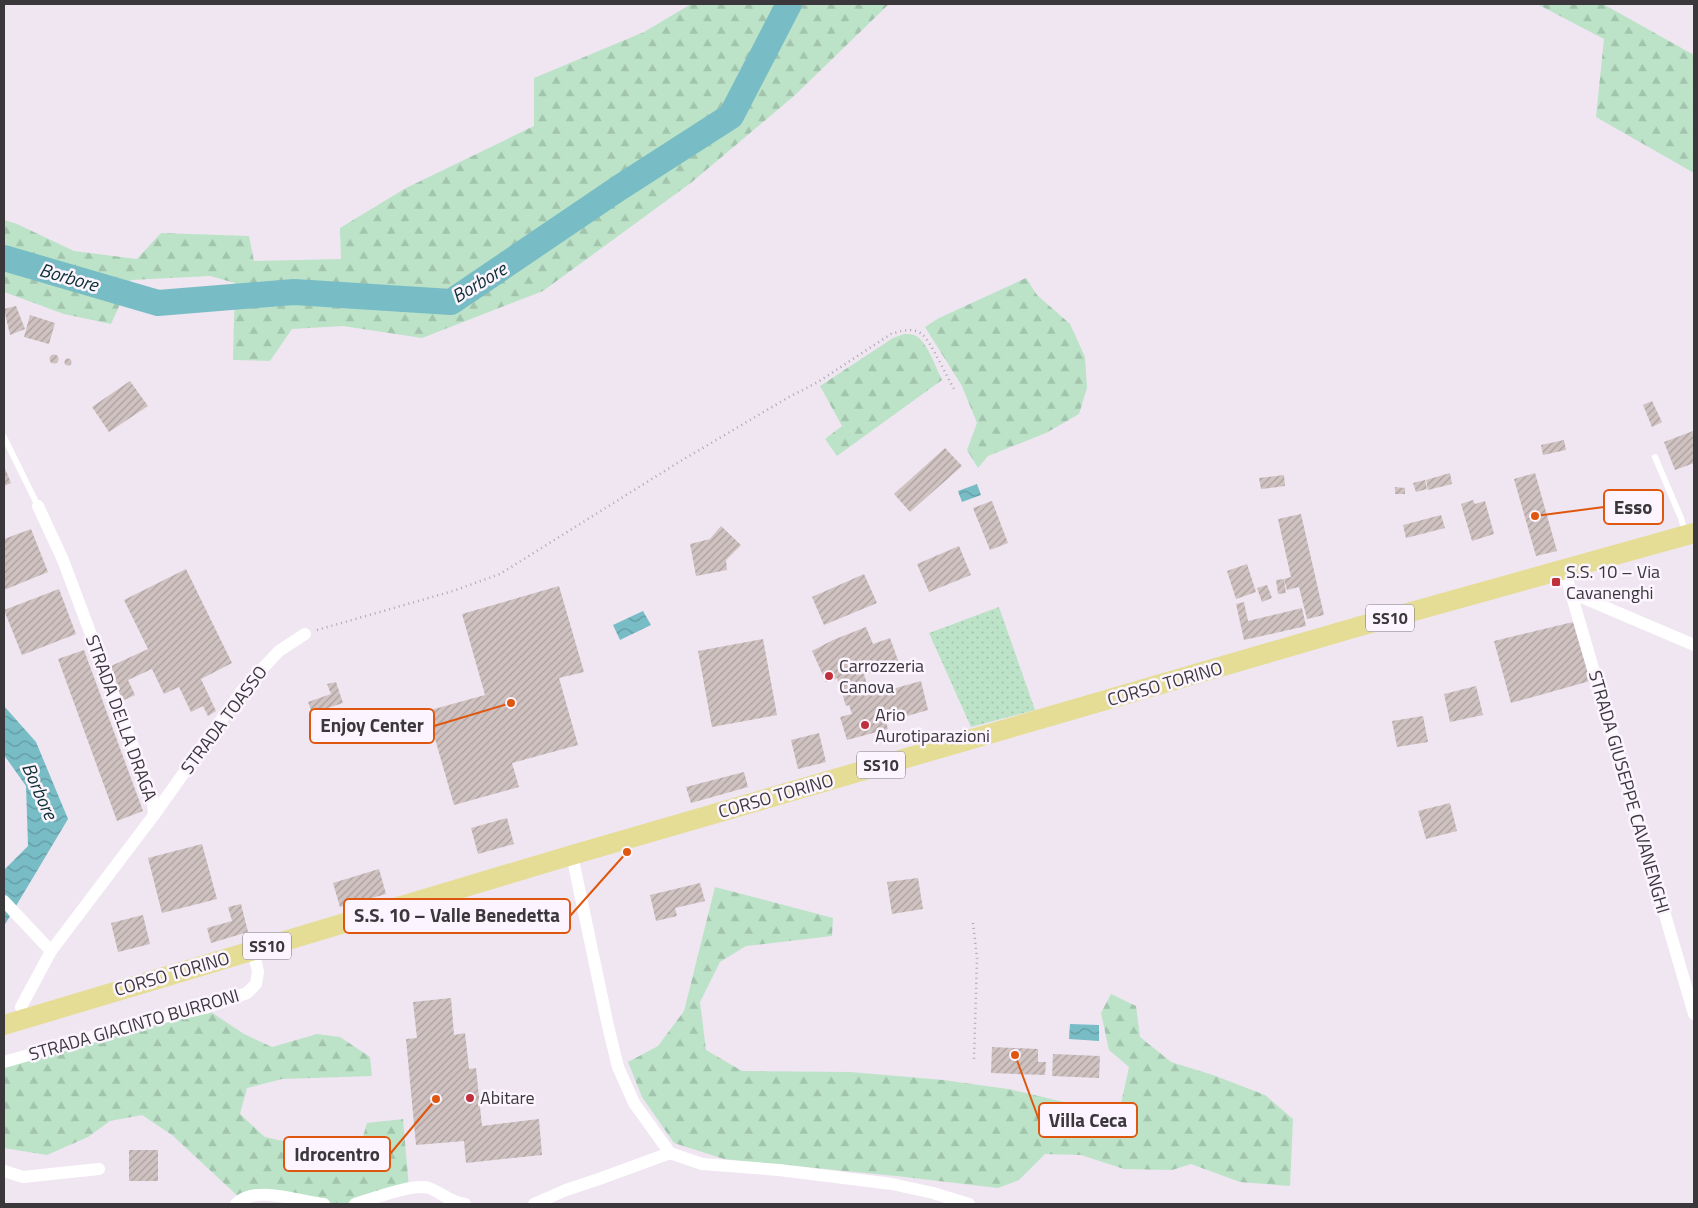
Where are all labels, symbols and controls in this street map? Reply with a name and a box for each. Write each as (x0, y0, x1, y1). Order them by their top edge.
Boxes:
water label: Borbore (446, 253, 513, 309)
water label: Borbore (36, 254, 103, 299)
callout: Esso (1604, 490, 1663, 524)
text: Esso (1614, 492, 1652, 521)
place label: S.S. 10 – Via Cavanenghi (1566, 558, 1660, 606)
marker: S.S. 10 – Via Cavanenghi (1550, 576, 1562, 588)
road number: SS10 (1366, 604, 1414, 632)
street label: STRADA DELLA DRAGA (79, 631, 164, 805)
place label: Carrozzeria Canova (839, 652, 924, 700)
street label: CORSO TORINO (1104, 654, 1226, 713)
street label: STRADA TOASSO (174, 660, 273, 780)
street label: STRADA GIUSEPPE CAVANENGHI (1582, 667, 1677, 917)
marker: Carrozzeria Canova (823, 670, 835, 682)
place label: Ario Aurotiparazioni (875, 701, 990, 749)
callout: Enjoy Center (310, 709, 434, 743)
text: Enjoy Center (320, 710, 424, 739)
marker: Ario Aurotiparazioni (859, 719, 871, 731)
road number: SS10 (857, 752, 905, 778)
water label: Borbore (15, 758, 66, 825)
street label: CORSO TORINO (715, 766, 837, 825)
callout: S.S. 10 – Valle Benedetta (344, 899, 570, 933)
text: S.S. 10 – Valle Benedetta (354, 900, 560, 929)
road number: SS10 (243, 932, 291, 959)
street label: CORSO TORINO (111, 944, 233, 1003)
street label: STRADA GIACINTO BURRONI (26, 982, 242, 1067)
place label: Abitare (480, 1084, 535, 1111)
marker: Abitare (464, 1092, 476, 1104)
callout: Villa Ceca (1039, 1103, 1137, 1137)
text: Villa Ceca (1049, 1105, 1128, 1134)
callout: Idrocentro (284, 1137, 390, 1171)
text: Idrocentro (294, 1139, 380, 1168)

